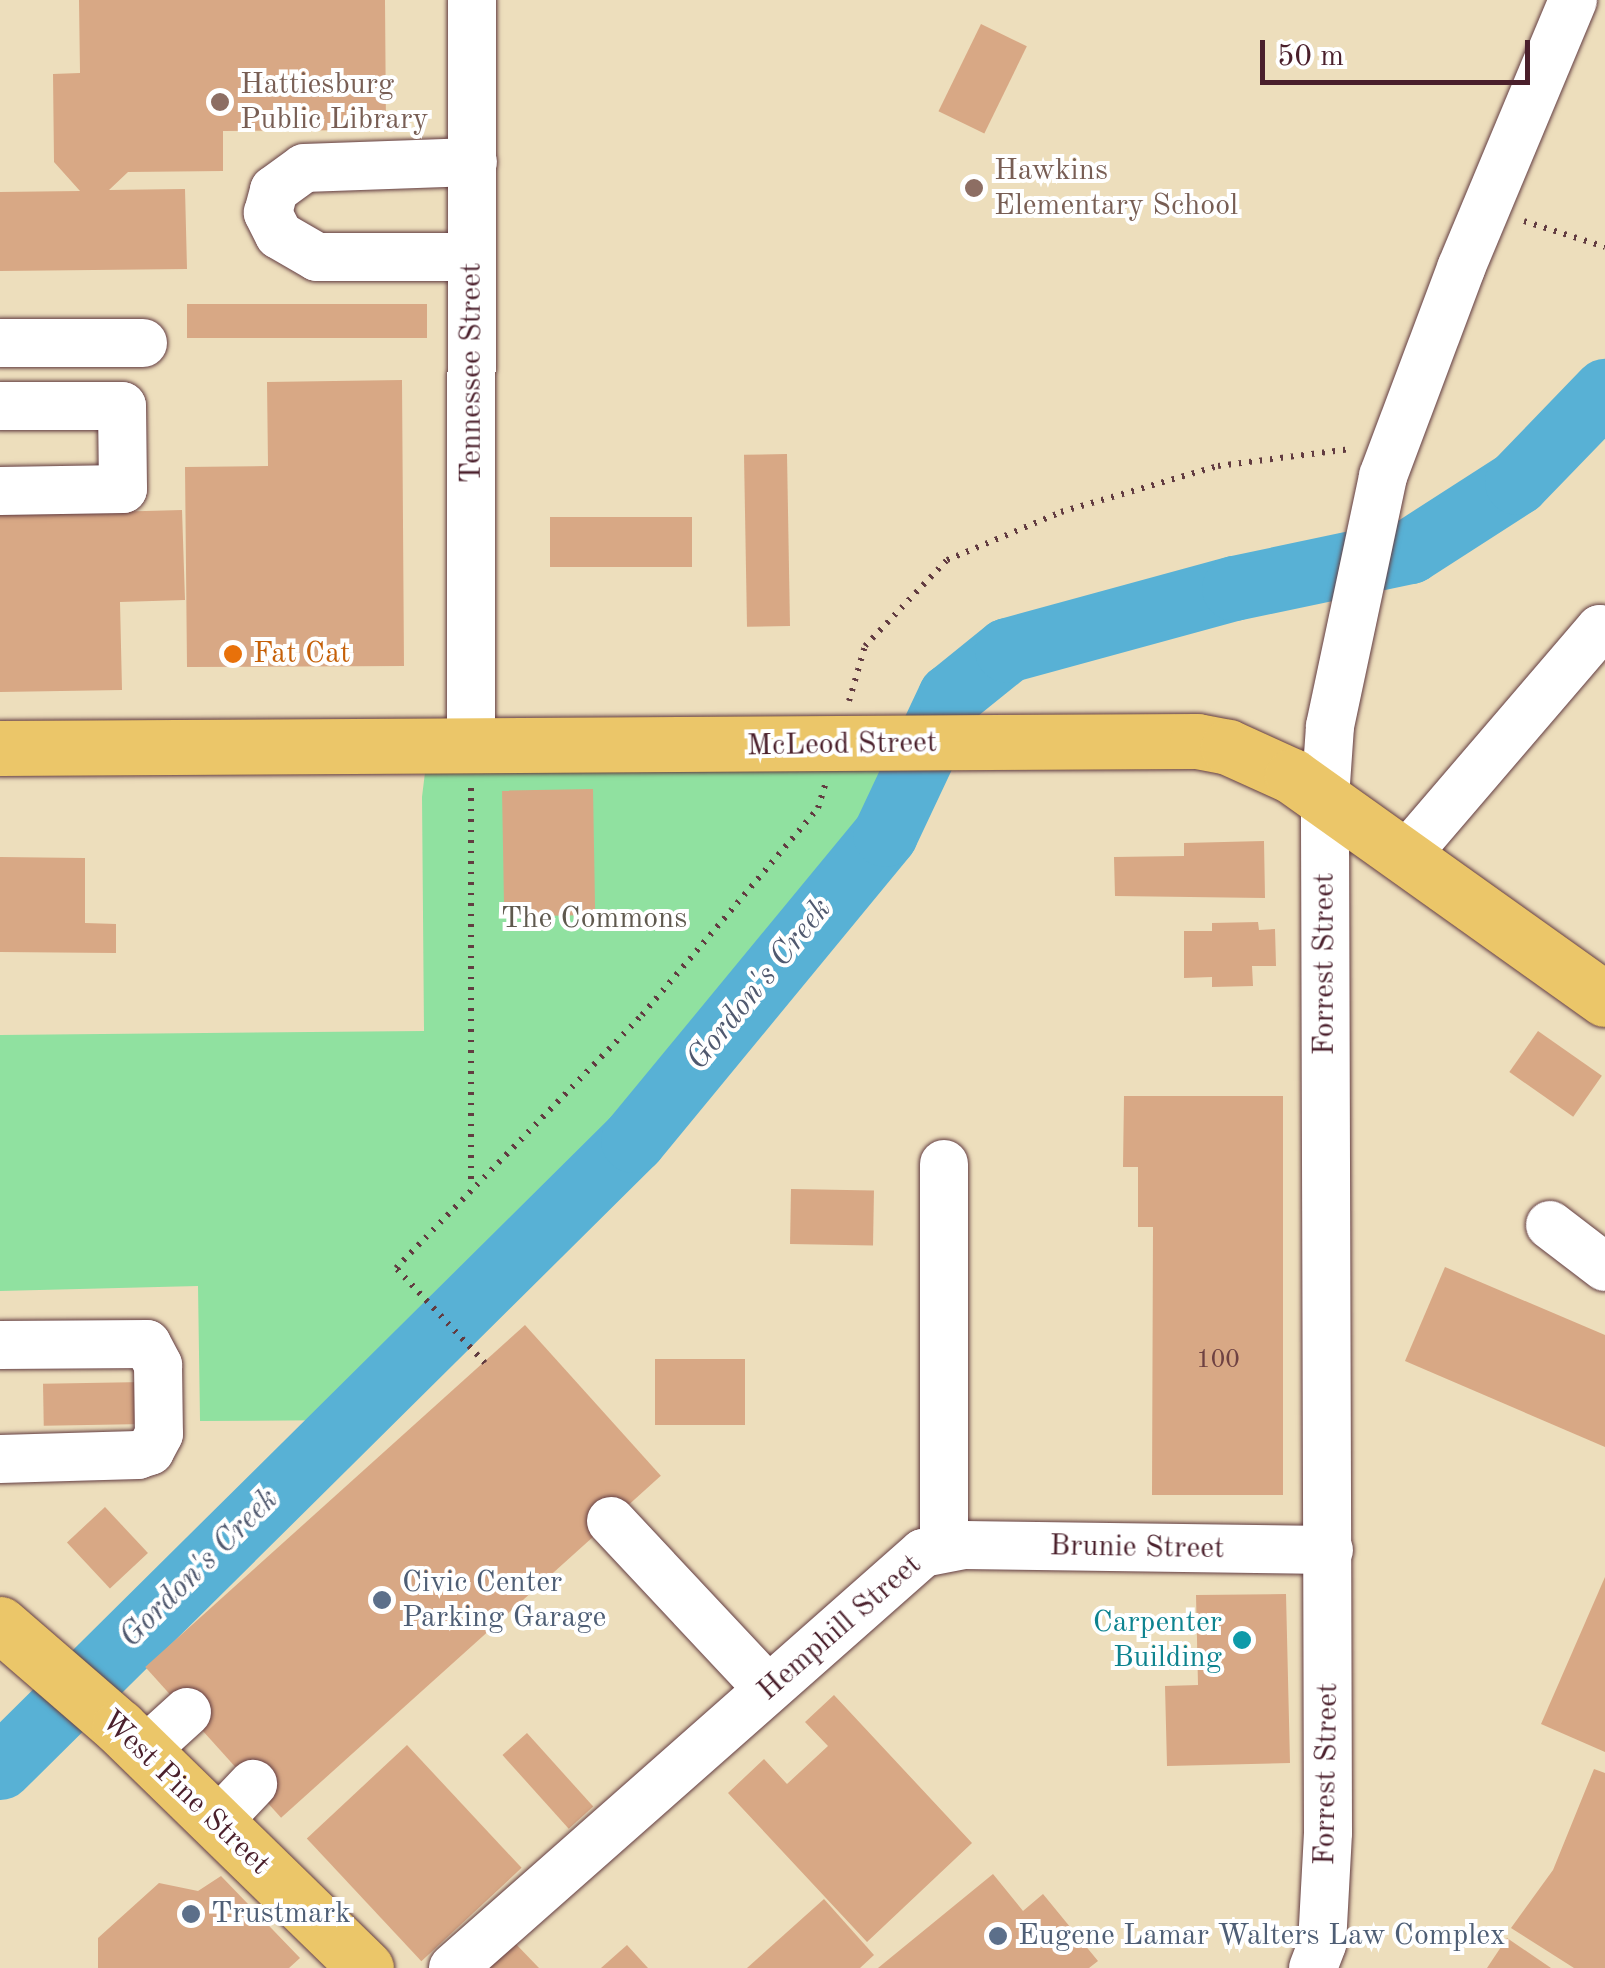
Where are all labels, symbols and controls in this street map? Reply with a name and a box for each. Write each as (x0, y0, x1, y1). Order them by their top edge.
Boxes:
scale bar (1265, 20, 1535, 82)
text: 50 m (1277, 42, 1344, 72)
place label: Hattiesburg Public Library (240, 67, 428, 138)
marker: Hattiesburg Public Library (209, 91, 231, 113)
place label: Hawkins Elementary School (994, 153, 1238, 224)
marker: Hawkins Elementary School (963, 177, 985, 199)
street label: Tennessee Street (454, 263, 490, 483)
place label: Fat Cat (253, 636, 350, 672)
marker: Fat Cat (222, 643, 244, 665)
street label: McLeod Street (746, 725, 938, 765)
street label: Forrest Street (1307, 873, 1343, 1055)
water label: Gordon's Creek (679, 892, 841, 1078)
park label: The Commons (501, 901, 687, 937)
house number: 100 (1196, 1346, 1240, 1376)
water label: Gordon's Creek (112, 1481, 288, 1657)
street label: Brunie Street (1049, 1528, 1225, 1568)
street label: Hemphill Street (751, 1547, 929, 1709)
place label: Civic Center Parking Garage (402, 1565, 606, 1636)
marker: Civic Center Parking Garage (371, 1589, 393, 1611)
place label: Carpenter Building (1093, 1605, 1222, 1676)
marker: Carpenter Building (1231, 1629, 1253, 1651)
street label: Forrest Street (1307, 1682, 1347, 1866)
street label: West Pine Street (93, 1703, 277, 1883)
place label: Trustmark (211, 1896, 351, 1932)
marker: Trustmark (180, 1903, 202, 1925)
place label: Eugene Lamar Walters Law Complex (1018, 1918, 1506, 1954)
marker: Eugene Lamar Walters Law Complex (987, 1925, 1009, 1947)

